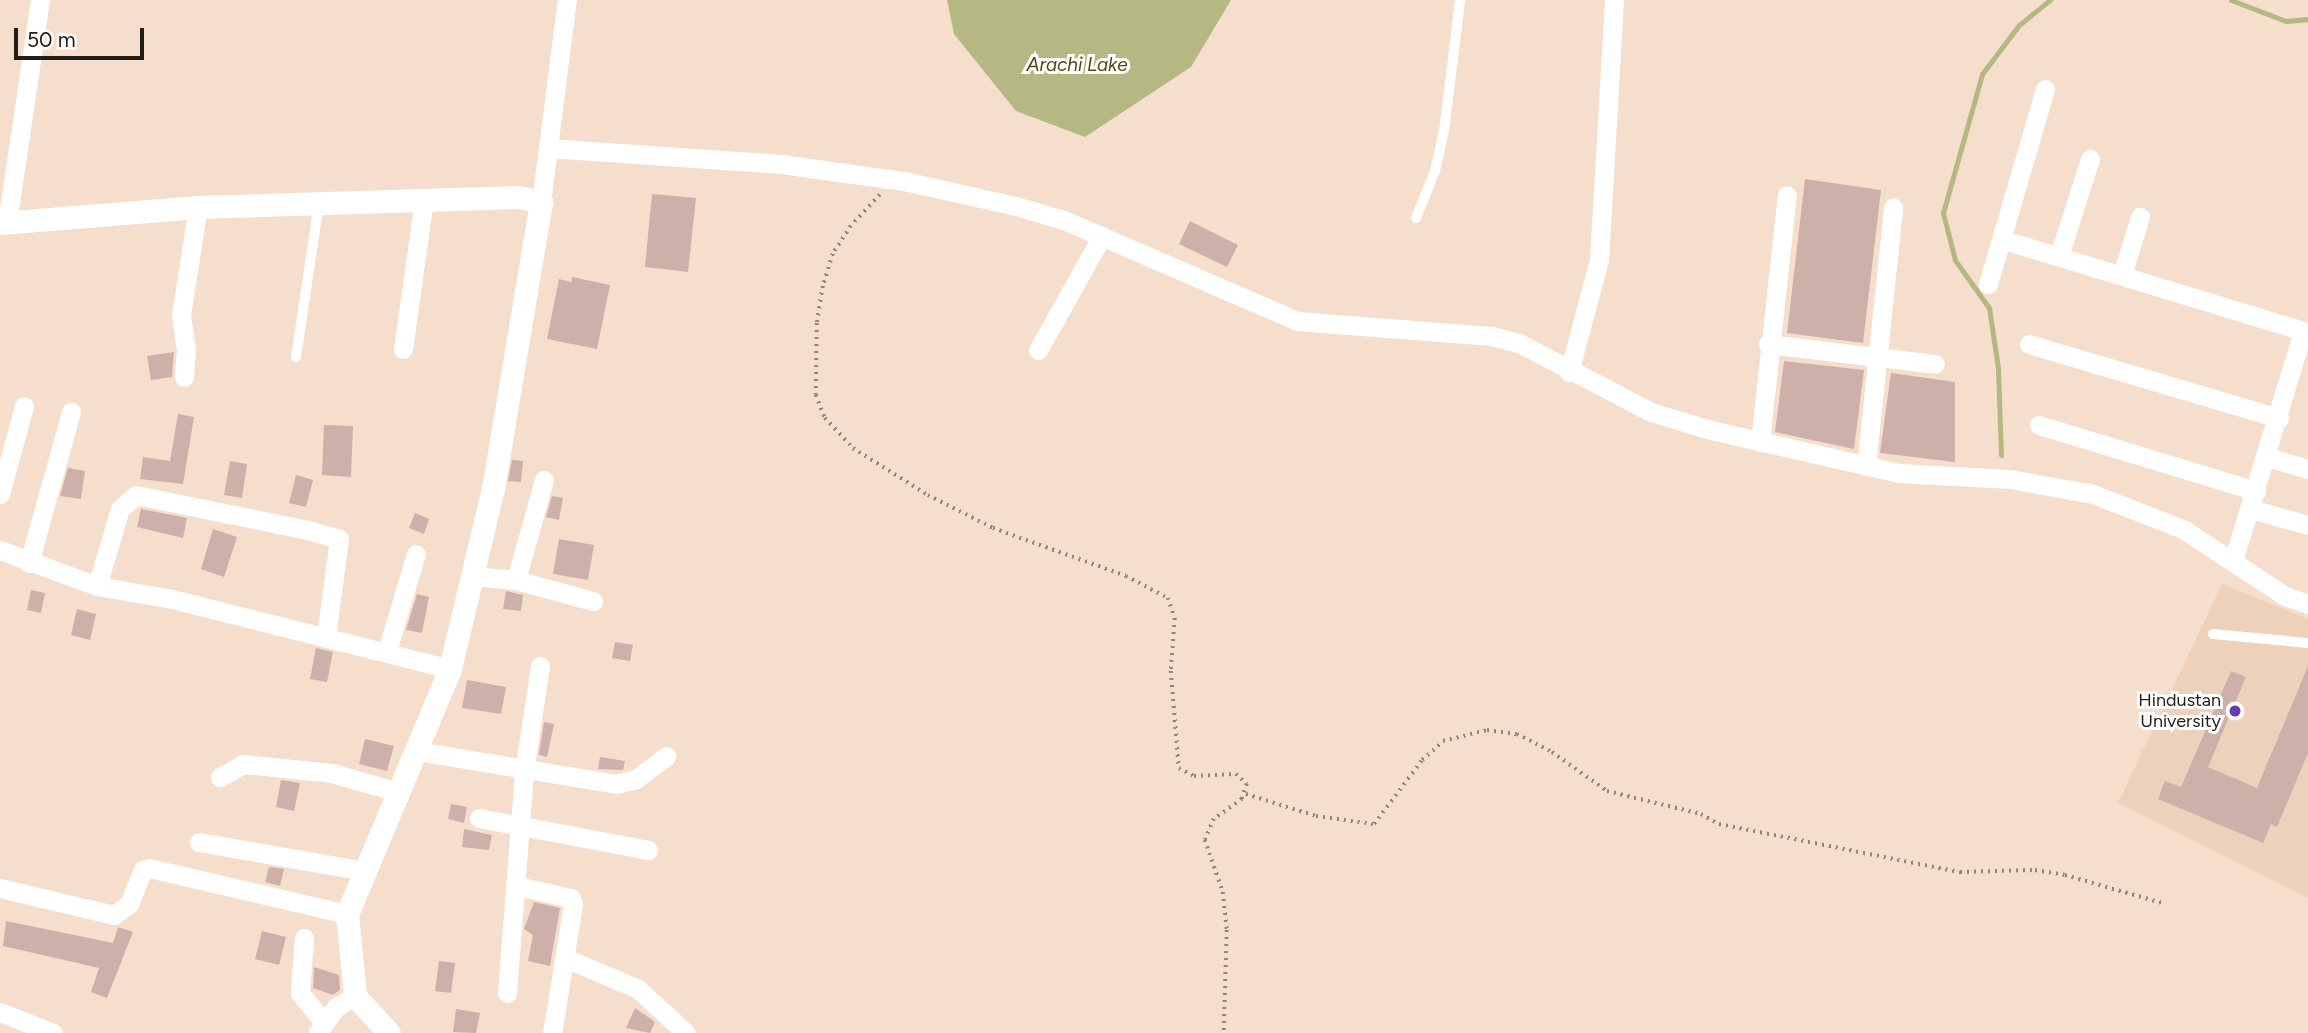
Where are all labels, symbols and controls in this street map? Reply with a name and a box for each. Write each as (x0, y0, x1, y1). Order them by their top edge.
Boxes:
scale bar (18, 14, 147, 58)
text: 50 m (27, 27, 76, 52)
water label: Arachi Lake (1026, 54, 1128, 76)
place label: Hindustan University (2138, 690, 2221, 732)
marker: Hindustan University (2227, 703, 2243, 719)

